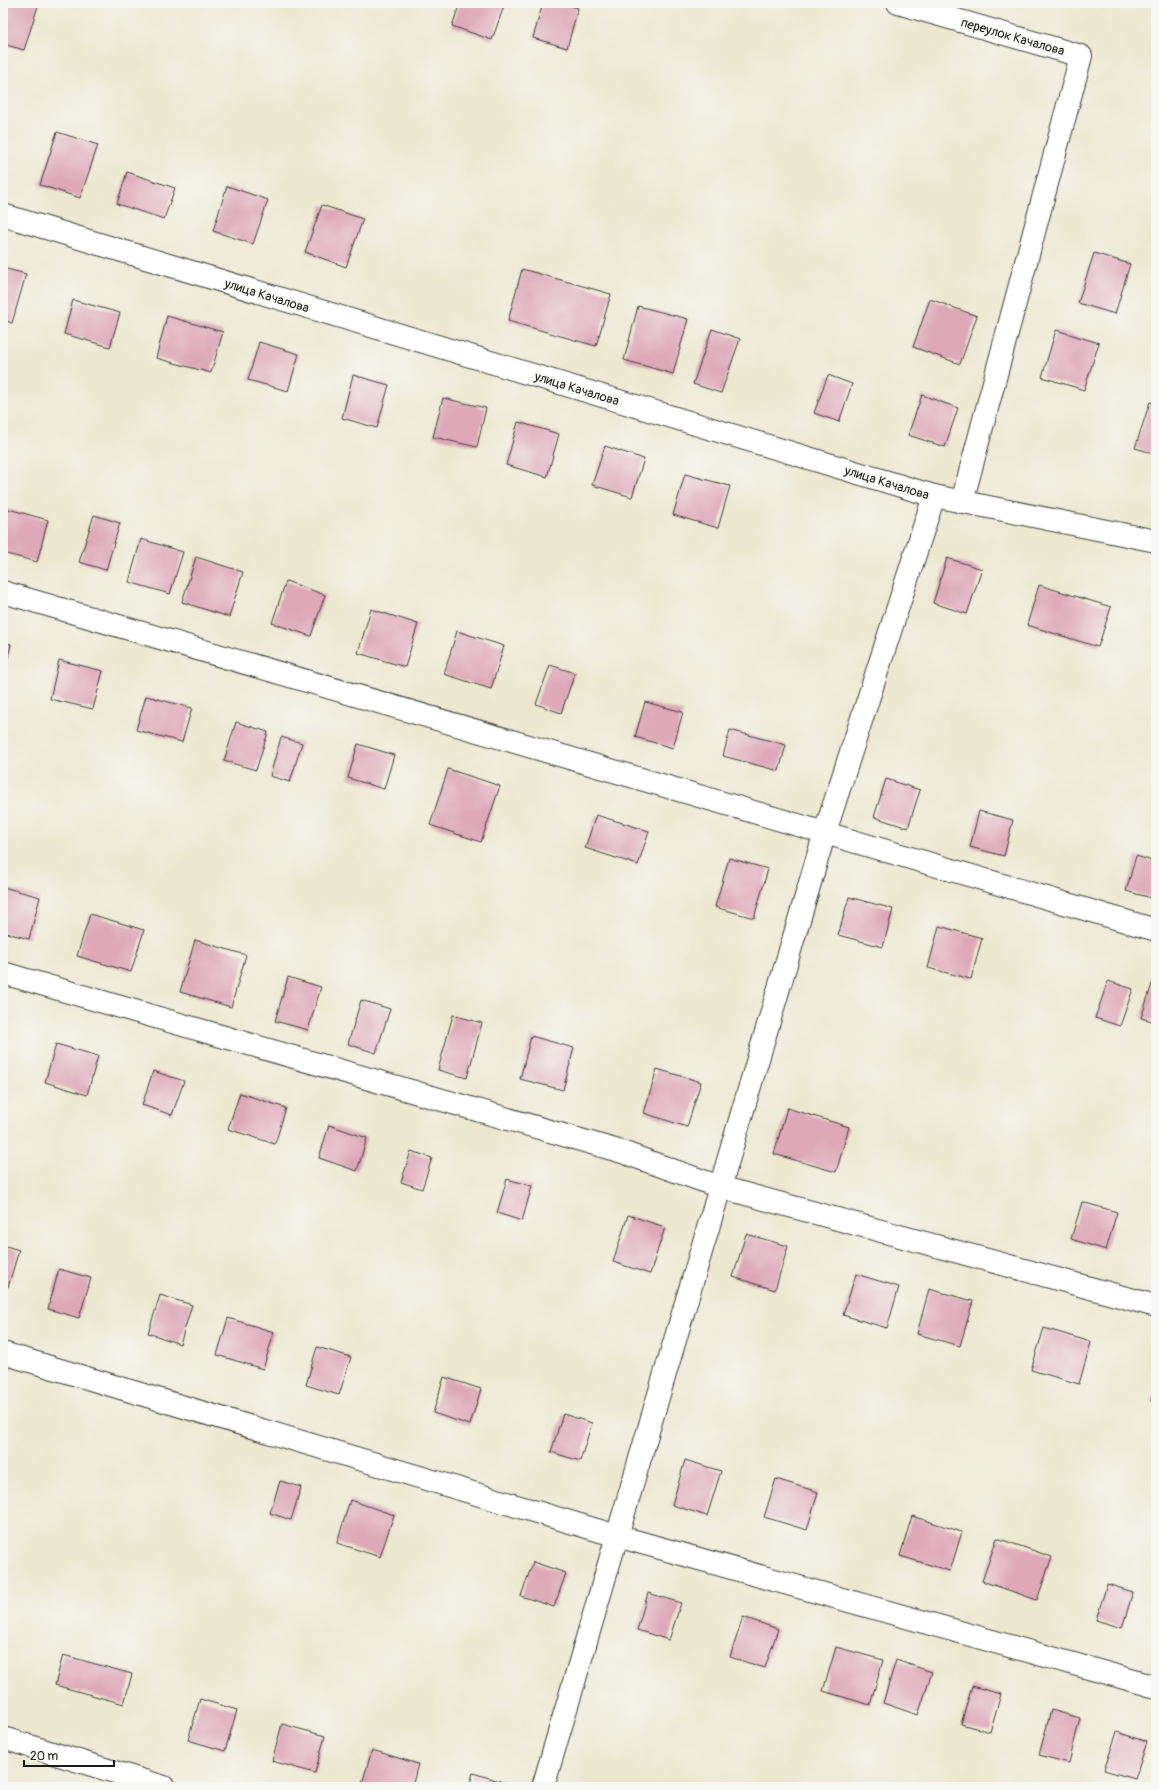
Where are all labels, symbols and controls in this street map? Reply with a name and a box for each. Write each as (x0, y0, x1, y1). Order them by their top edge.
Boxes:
street label: переулок Качалова (959, 15, 1066, 59)
street label: улица Качалова (222, 275, 311, 316)
street label: улица Качалова (532, 368, 621, 409)
street label: улица Качалова (842, 462, 931, 503)
scale bar (24, 1742, 114, 1768)
text: 20 m (30, 1749, 59, 1764)

